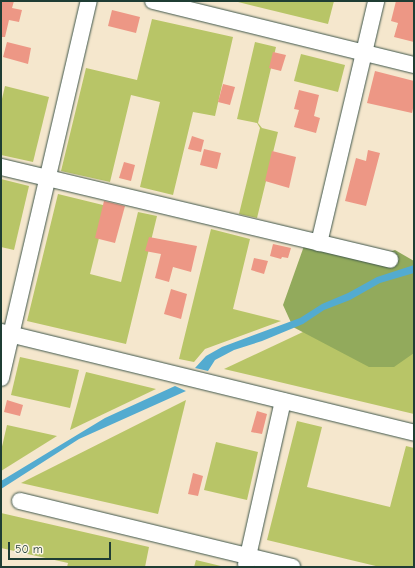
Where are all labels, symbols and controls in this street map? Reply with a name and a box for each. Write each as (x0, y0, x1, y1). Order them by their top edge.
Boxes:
scale bar (10, 534, 113, 560)
text: 50 m (15, 542, 43, 556)

